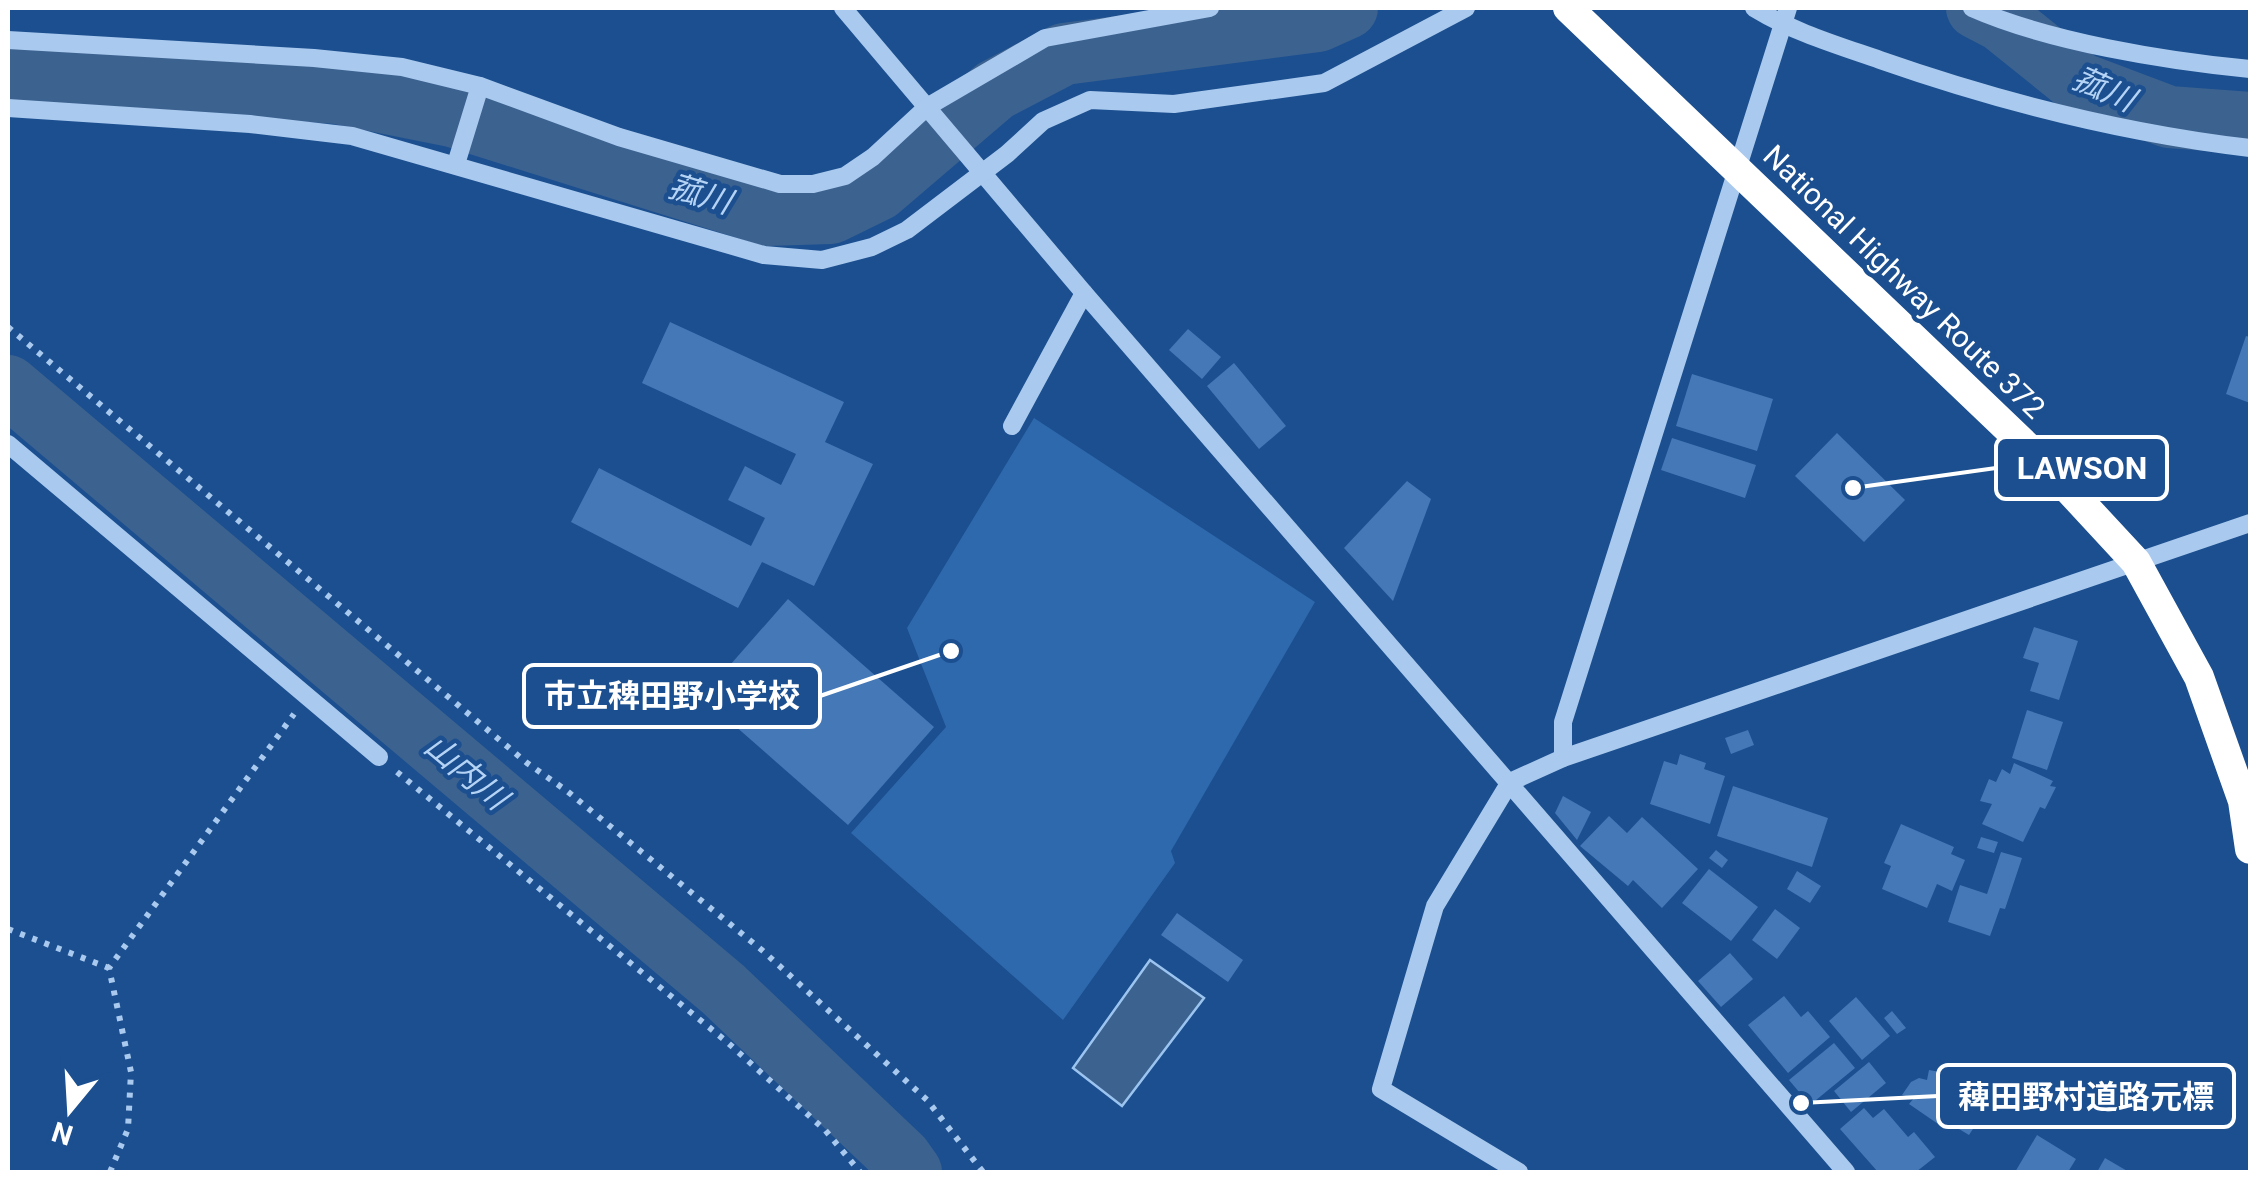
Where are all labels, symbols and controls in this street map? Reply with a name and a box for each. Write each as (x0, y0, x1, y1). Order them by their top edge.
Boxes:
water label: 菰川 (2067, 59, 2144, 121)
street label: National Highway Route 372 (1756, 138, 2052, 425)
water label: 菰川 (664, 166, 739, 222)
callout: LAWSON (1996, 437, 2167, 499)
text: LAWSON (2017, 449, 2147, 487)
callout: 市立稗田野小学校 (524, 665, 820, 727)
text: 市立稗田野小学校 (544, 677, 800, 715)
water label: 山内川 (417, 727, 517, 819)
north arrow (20, 1060, 120, 1160)
callout: 薭田野村道路元標 (1938, 1065, 2234, 1127)
text: 薭田野村道路元標 (1958, 1078, 2214, 1116)
text: N (48, 1115, 77, 1152)

